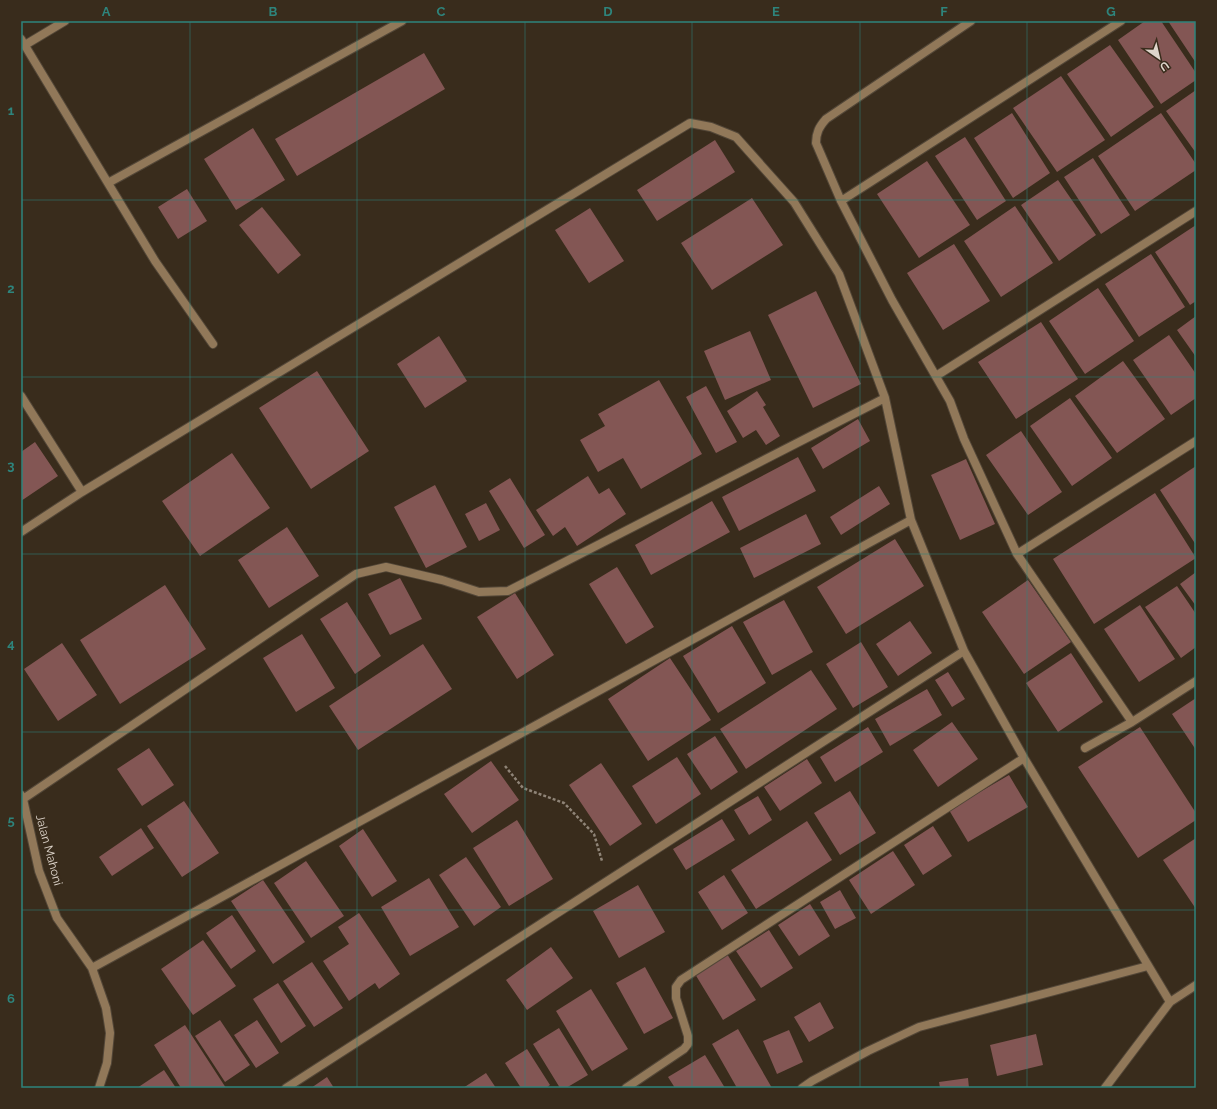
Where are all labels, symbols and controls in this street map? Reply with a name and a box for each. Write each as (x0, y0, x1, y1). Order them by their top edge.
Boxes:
text: A (102, 4, 111, 19)
text: B (269, 4, 278, 19)
text: C (437, 4, 446, 19)
text: D (603, 4, 613, 19)
text: E (772, 4, 780, 19)
text: F (940, 4, 948, 19)
text: G (1106, 4, 1116, 19)
north arrow (1139, 38, 1179, 78)
text: U (1157, 58, 1171, 74)
text: 1 (8, 103, 15, 118)
text: 2 (7, 281, 15, 296)
text: 3 (7, 458, 15, 473)
text: 4 (7, 636, 15, 651)
text: 5 (7, 813, 15, 828)
street label: Jalan Mahoni (33, 813, 65, 887)
text: 6 (7, 991, 15, 1006)

